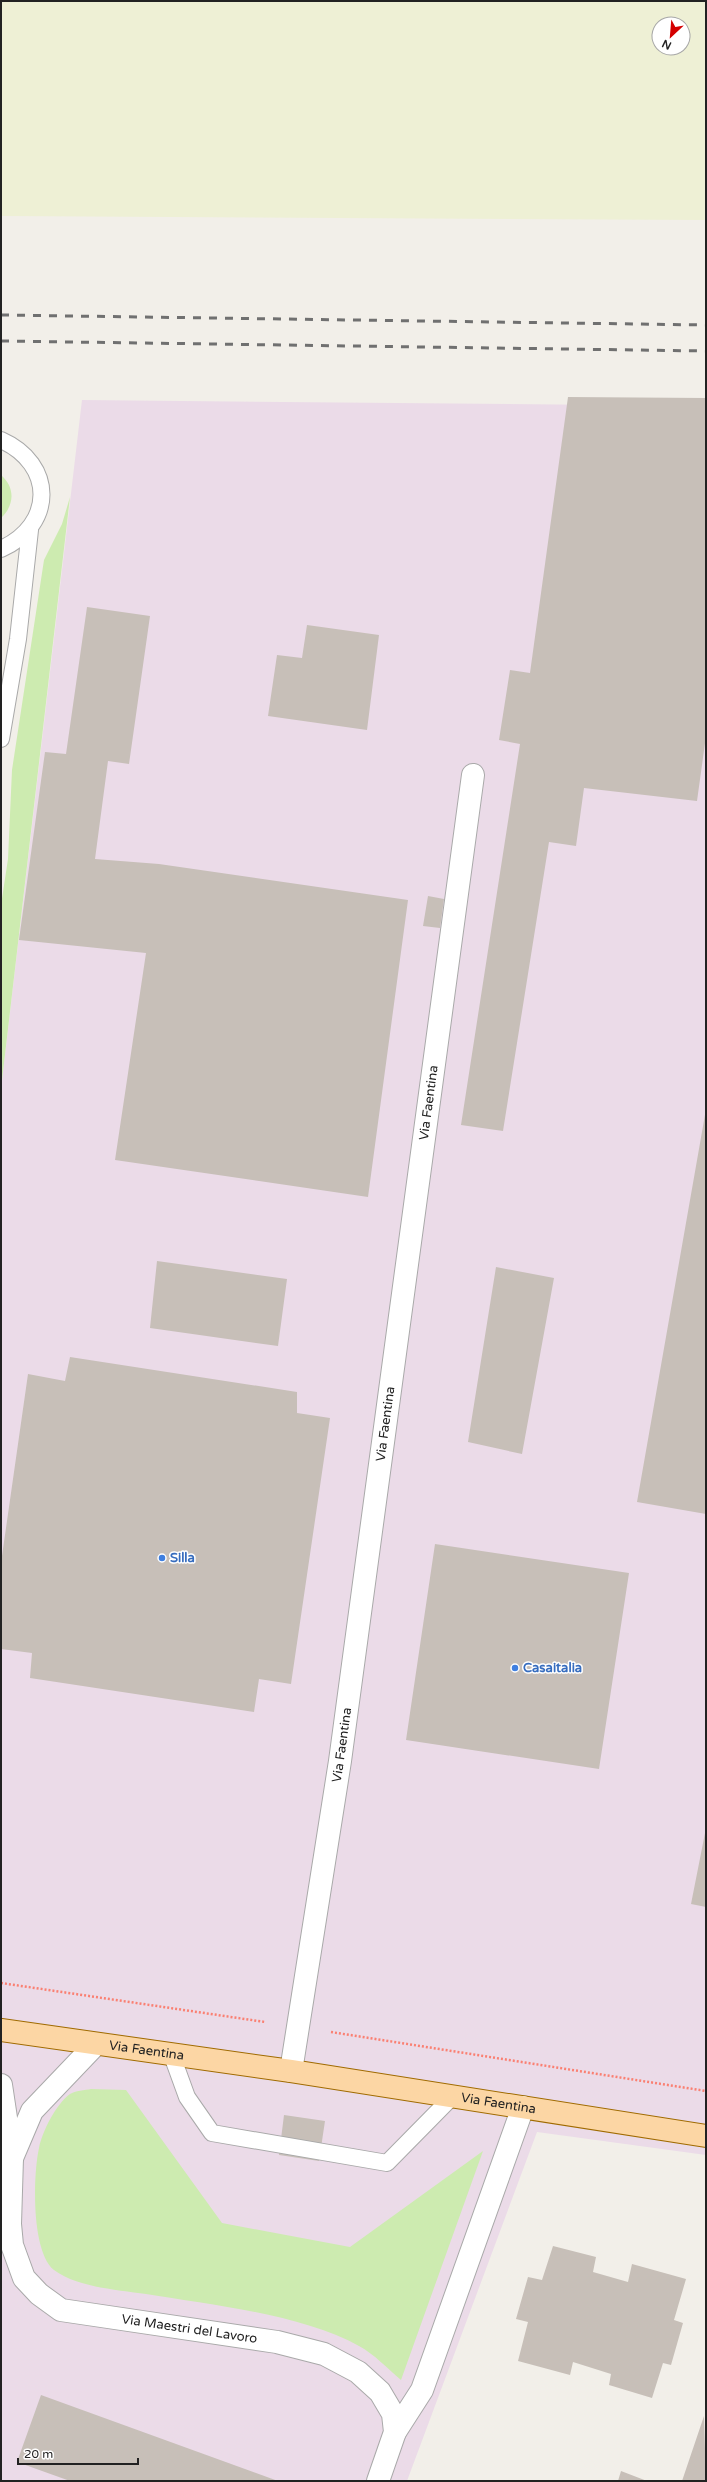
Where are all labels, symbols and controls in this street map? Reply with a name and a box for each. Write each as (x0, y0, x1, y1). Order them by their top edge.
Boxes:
north arrow (651, 16, 691, 56)
text: N (660, 37, 674, 52)
street label: Via Faentina (416, 1064, 442, 1141)
street label: Via Faentina (372, 1385, 398, 1462)
place label: Silla (170, 1550, 195, 1566)
marker: Silla (157, 1553, 167, 1563)
place label: Casaitalia (523, 1660, 582, 1676)
marker: Casaitalia (510, 1663, 520, 1673)
street label: Via Faentina (329, 1706, 355, 1784)
street label: Via Faentina (108, 2037, 185, 2064)
street label: Via Faentina (460, 2090, 537, 2117)
street label: Via Maestri del Lavoro (120, 2311, 259, 2347)
scale bar (18, 2440, 138, 2466)
text: 20 m (24, 2447, 53, 2461)

